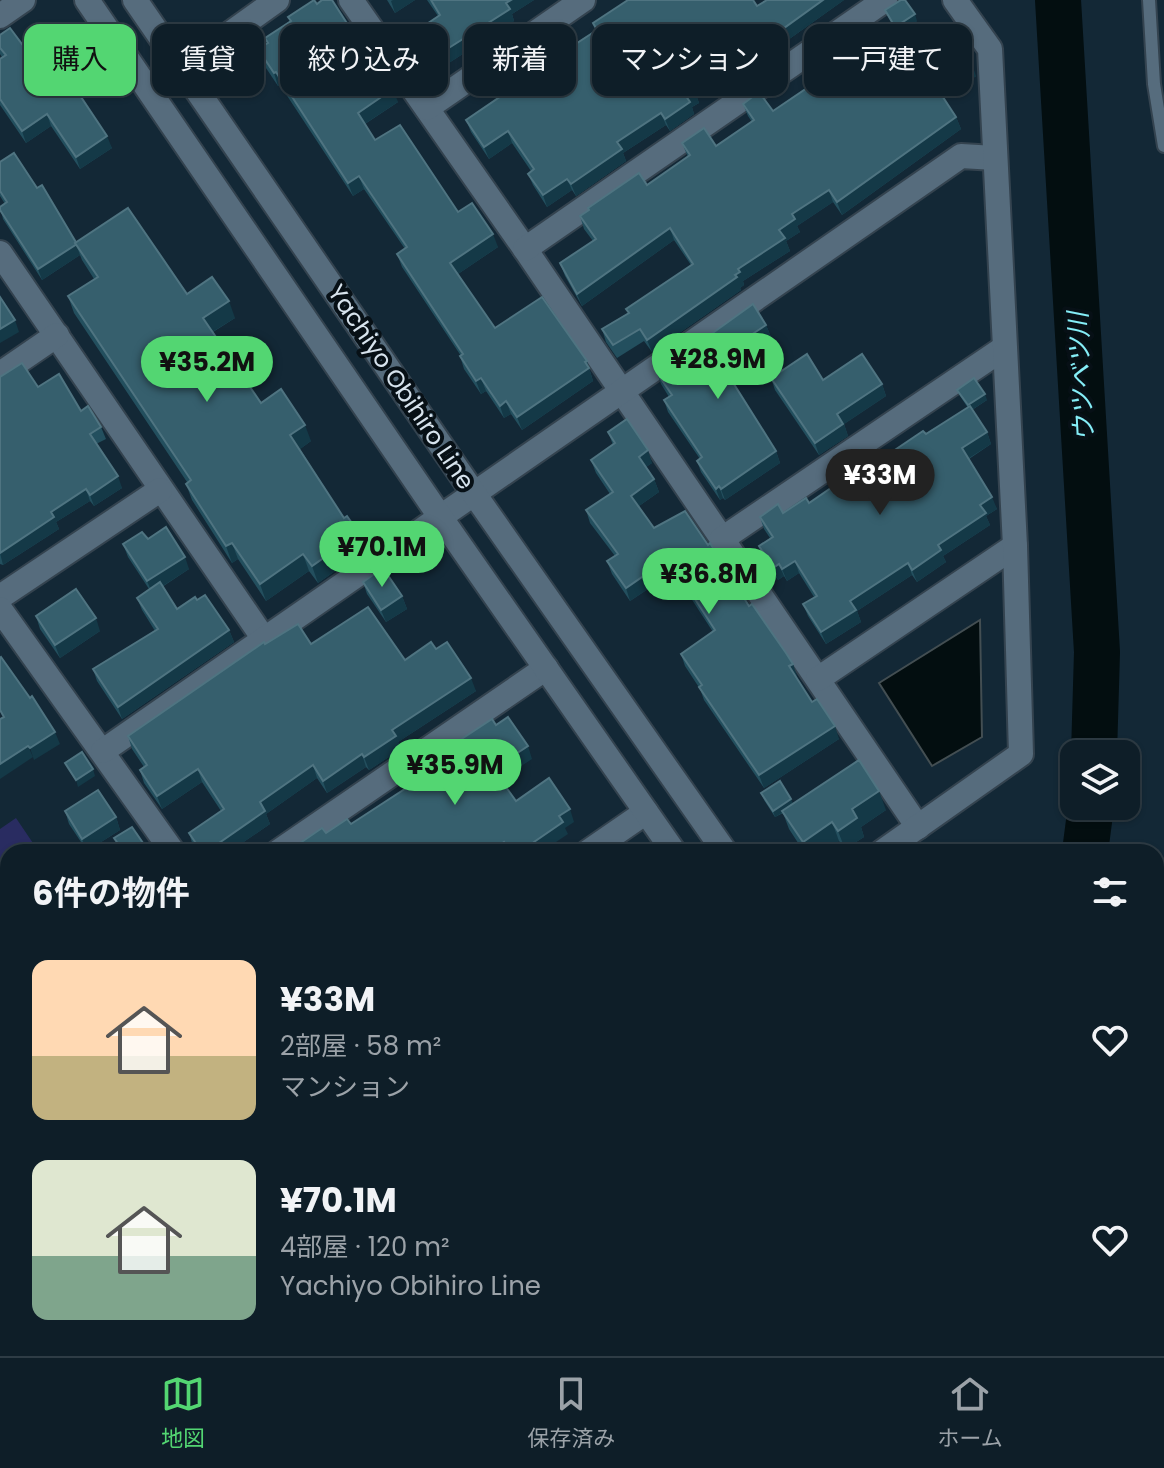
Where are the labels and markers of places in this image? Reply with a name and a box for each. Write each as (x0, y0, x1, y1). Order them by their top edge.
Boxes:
pin: ¥28.9M (653, 333, 783, 401)
pin: ¥35.2M (142, 336, 272, 404)
pin: ¥33M (833, 449, 927, 517)
pin: ¥70.1M (317, 521, 447, 589)
pin: ¥36.8M (644, 548, 774, 616)
pin: ¥35.9M (390, 739, 520, 807)

